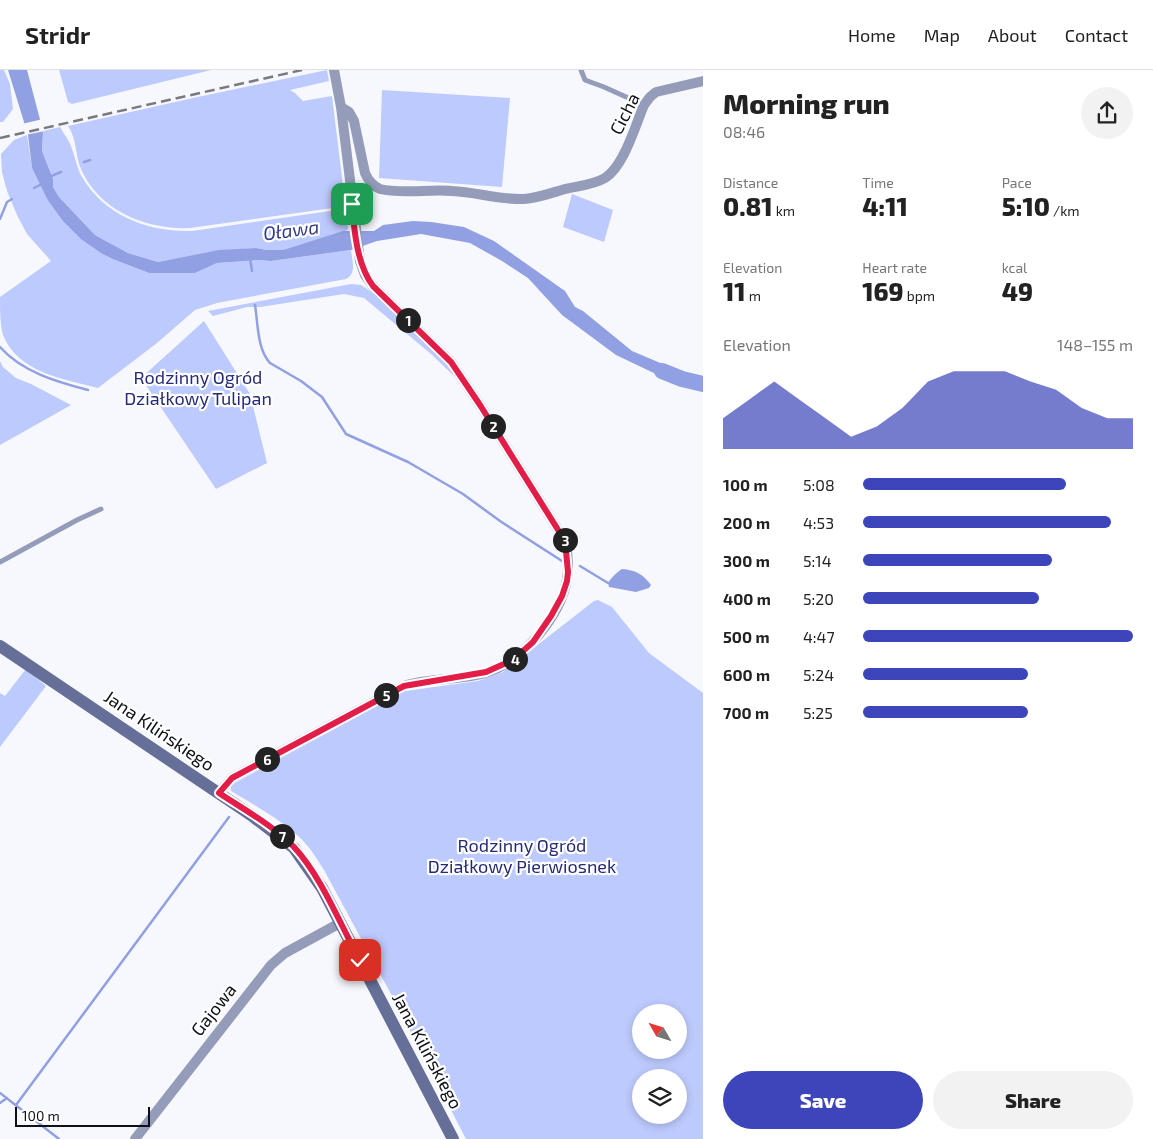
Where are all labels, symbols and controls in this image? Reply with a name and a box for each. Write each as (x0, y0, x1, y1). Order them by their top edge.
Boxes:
text: Stridr (25, 20, 90, 49)
text: Home (848, 24, 896, 46)
text: Map (924, 24, 960, 46)
text: About (988, 24, 1037, 46)
text: Contact (1065, 24, 1128, 46)
text: Morning run (723, 86, 890, 120)
button: share (1081, 87, 1133, 139)
street label: Cicha (604, 89, 644, 138)
text: 08:46 (723, 122, 765, 141)
text: Distance (723, 174, 778, 191)
text: Time (862, 174, 894, 191)
text: Pace (1002, 174, 1032, 191)
pin (331, 183, 373, 225)
icon: arrive (338, 190, 366, 218)
text: 0.81 (723, 191, 773, 221)
text: 4:11 (862, 191, 908, 221)
text: 5:10 (1002, 191, 1050, 221)
text: km (773, 202, 795, 219)
text: /km (1050, 202, 1080, 219)
water label: Oława (262, 215, 320, 244)
text: Elevation (723, 259, 782, 276)
text: Heart rate (862, 259, 927, 276)
text: kcal (1002, 259, 1027, 276)
text: 11 (723, 276, 746, 306)
text: 169 (862, 276, 904, 306)
text: 49 (1002, 276, 1033, 306)
text: m (746, 287, 761, 304)
text: bpm (904, 287, 935, 304)
pin: 1 (396, 308, 420, 332)
text: 1 (405, 312, 412, 329)
text: Elevation (723, 335, 791, 354)
text: 148–155 m (1057, 335, 1133, 354)
park label: Rodzinny Ogród Działkowy Tulipan (124, 366, 272, 409)
pin: 2 (480, 414, 506, 438)
text: 2 (489, 418, 498, 435)
text: 100 m (723, 475, 768, 494)
text: 5:08 (803, 475, 835, 494)
text: 200 m (723, 513, 770, 532)
text: 4:53 (803, 513, 834, 532)
pin: 3 (552, 528, 578, 552)
text: 3 (562, 532, 569, 549)
text: 300 m (723, 551, 770, 570)
text: 5:14 (803, 551, 832, 570)
text: 400 m (723, 589, 771, 608)
text: 5:20 (803, 589, 834, 608)
text: 500 m (723, 627, 770, 646)
text: 4:47 (803, 627, 835, 646)
pin: 4 (502, 646, 528, 672)
text: 4 (511, 651, 520, 668)
text: 600 m (723, 665, 770, 684)
text: 5:24 (803, 665, 834, 684)
pin: 5 (374, 682, 398, 708)
street label: Jana Kilińskiego (100, 685, 219, 775)
text: 5 (383, 687, 390, 704)
text: 700 m (723, 703, 769, 722)
text: 5:25 (803, 703, 833, 722)
pin: 6 (254, 746, 280, 772)
text: 6 (263, 751, 272, 768)
pin: 7 (270, 824, 294, 848)
text: 7 (279, 828, 286, 845)
park label: Rodzinny Ogród Działkowy Pierwiosnek (428, 834, 616, 877)
pin (339, 939, 381, 981)
icon: check (346, 946, 374, 974)
street label: Gajowa (186, 979, 241, 1040)
street label: Jana Kilińskiego (388, 989, 468, 1112)
north arrow (632, 1004, 688, 1059)
map controls (632, 1004, 687, 1124)
button: layers (632, 1069, 687, 1124)
button: Save (723, 1071, 923, 1129)
button: Share (933, 1071, 1133, 1129)
scale bar (15, 1104, 150, 1127)
text: 100 m (22, 1107, 60, 1124)

